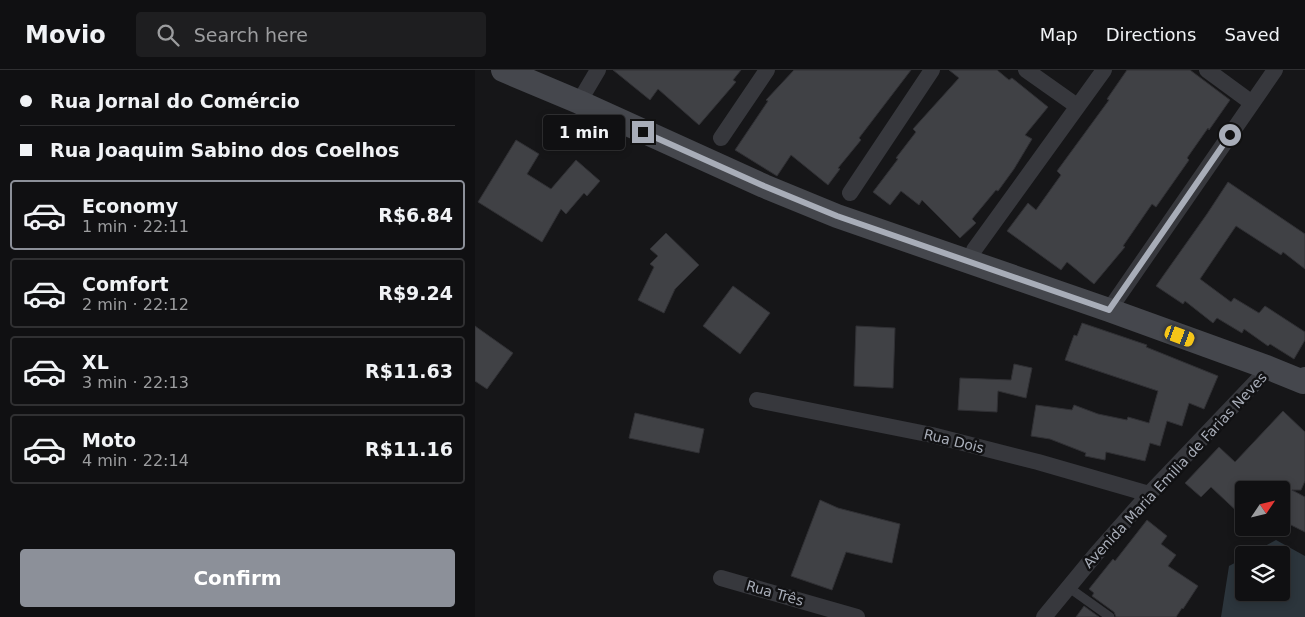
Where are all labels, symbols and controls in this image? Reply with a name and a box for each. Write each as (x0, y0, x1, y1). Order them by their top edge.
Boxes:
search box (136, 12, 486, 57)
text: Movio (25, 21, 106, 49)
icon: search (154, 21, 182, 49)
text: Search here (194, 24, 308, 46)
text: Map (1040, 24, 1078, 45)
text: Directions (1106, 24, 1196, 45)
text: Saved (1224, 24, 1280, 45)
text: Rua Jornal do Comércio (50, 90, 300, 112)
callout: 1 min (543, 114, 625, 150)
route end (632, 121, 654, 143)
text: 1 min (559, 123, 609, 142)
route start (1219, 124, 1241, 146)
text: Rua Joaquim Sabino dos Coelhos (50, 139, 399, 161)
icon: car (22, 193, 67, 238)
text: Economy (82, 195, 178, 217)
text: R$6.84 (378, 204, 453, 226)
text: 1 min · 22:11 (82, 217, 189, 236)
icon: car (22, 271, 67, 316)
text: Comfort (82, 273, 169, 295)
text: R$9.24 (378, 282, 453, 304)
text: 2 min · 22:12 (82, 295, 189, 314)
car (1163, 324, 1196, 348)
icon: car (22, 349, 67, 394)
text: XL (82, 351, 109, 373)
text: R$11.63 (365, 360, 453, 382)
street label: Avenida Maria Emilia de Farias Neves (1080, 369, 1270, 571)
text: 3 min · 22:13 (82, 373, 189, 392)
street label: Rua Dois (922, 426, 986, 456)
icon: car (22, 427, 67, 472)
text: Moto (82, 429, 136, 451)
text: R$11.16 (365, 438, 453, 460)
text: 4 min · 22:14 (82, 451, 189, 470)
north arrow (1235, 481, 1290, 536)
map controls (1235, 481, 1290, 601)
button: layers (1235, 546, 1290, 601)
button: Confirm (20, 549, 455, 607)
street label: Rua Três (745, 577, 805, 609)

